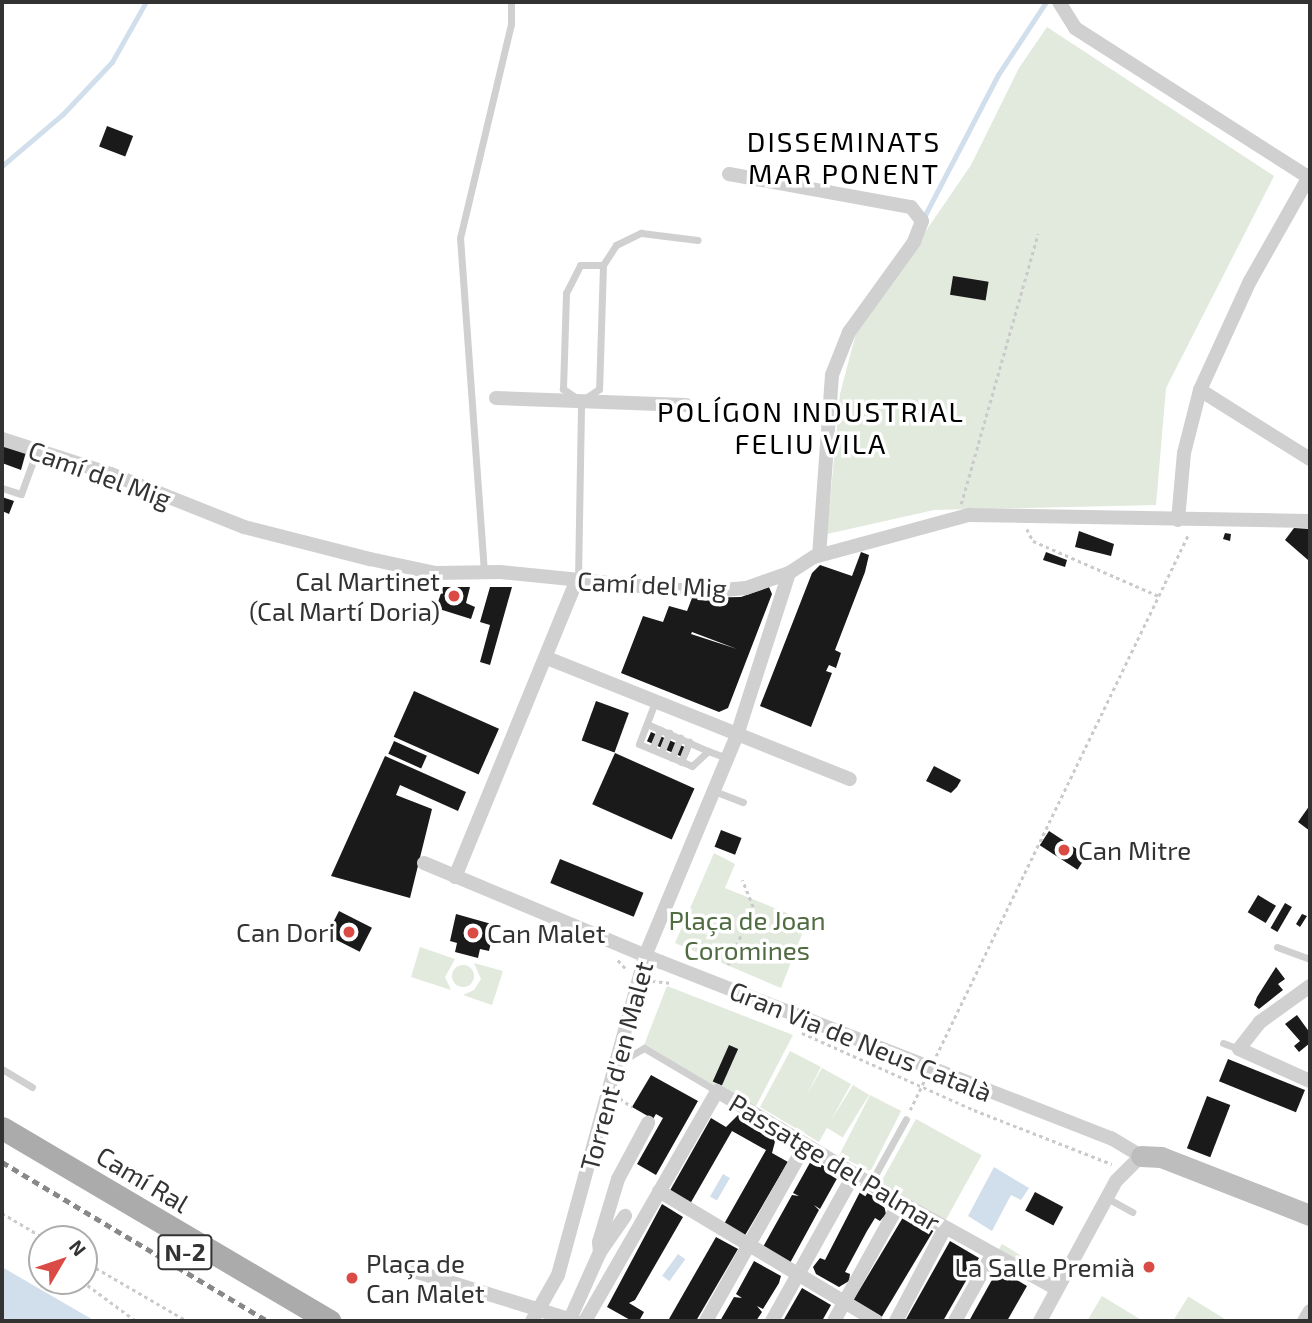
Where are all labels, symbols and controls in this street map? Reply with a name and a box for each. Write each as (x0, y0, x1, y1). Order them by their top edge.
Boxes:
district label: DISSEMINATS MAR PONENT (748, 124, 940, 190)
district label: POLÍGON INDUSTRIAL FELIU VILA (659, 394, 963, 460)
street label: Camí del Mig (24, 434, 176, 514)
street label: Camí del Mig (576, 564, 728, 604)
place label: Cal Martinet (Cal Martí Doria) (248, 565, 440, 626)
marker: Cal Martinet (Cal Martí Doria) (446, 588, 462, 604)
place label: Can Mitre (1078, 834, 1191, 866)
marker: Can Mitre (1056, 842, 1072, 858)
park label: Plaça de Joan Coromines (668, 904, 826, 965)
place label: Can Dori (236, 916, 335, 948)
place label: Can Malet (487, 917, 606, 949)
marker: Can Dori (341, 924, 357, 940)
marker: Can Malet (465, 925, 481, 941)
street label: Torrent d'en Malet (573, 958, 659, 1174)
street label: Gran Via de Neus Català (725, 974, 997, 1108)
street label: Passatge del Palmar (724, 1086, 946, 1238)
street label: Camí Ral (91, 1139, 195, 1219)
north arrow (28, 1225, 98, 1295)
road number: N-2 (157, 1232, 213, 1272)
text: N (65, 1235, 91, 1260)
place label: Plaça de Can Malet (366, 1247, 485, 1308)
place label: La Salle Premià (955, 1251, 1135, 1283)
marker: La Salle Premià (1141, 1259, 1157, 1275)
marker: Plaça de Can Malet (344, 1270, 360, 1286)

